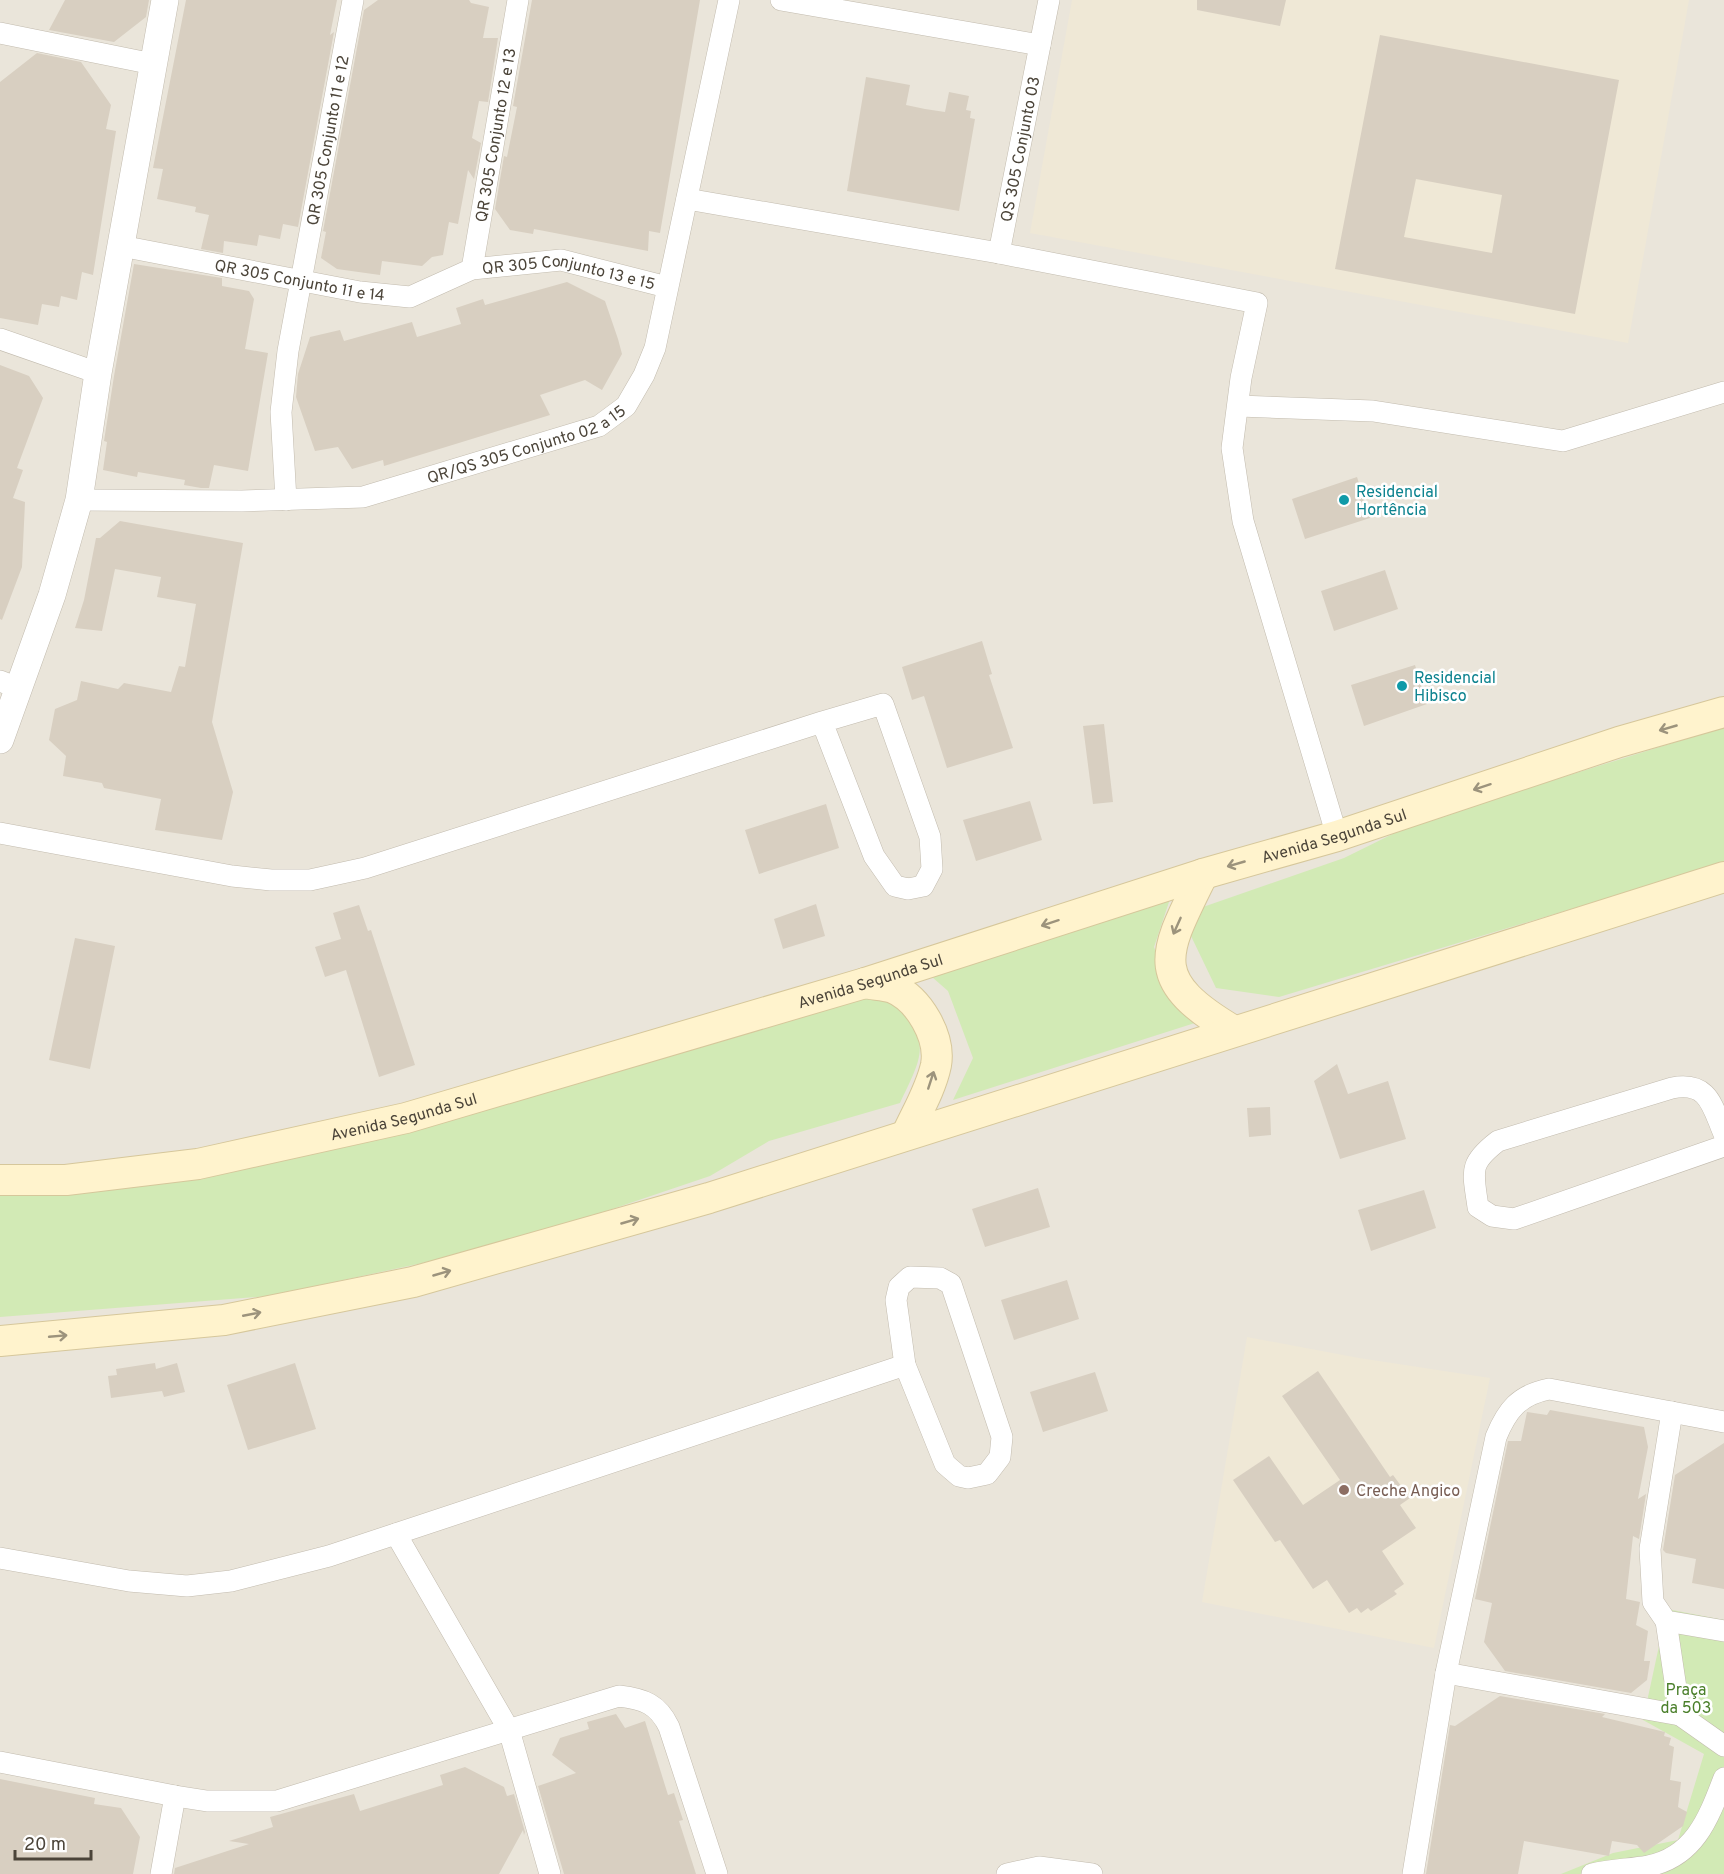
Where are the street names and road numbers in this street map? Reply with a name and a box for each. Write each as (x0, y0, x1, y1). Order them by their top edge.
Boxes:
street label: QR 305 Conjunto 12 e 13 (472, 47, 522, 224)
street label: QR 305 Conjunto 11 e 12 (303, 54, 355, 227)
street label: QS 305 Conjunto 03 (997, 75, 1046, 224)
street label: QR 305 Conjunto 13 e 15 (481, 252, 657, 296)
street label: QR 305 Conjunto 11 e 14 (213, 256, 386, 306)
street label: QR/QS 305 Conjunto 02 a 15 (425, 402, 630, 489)
street label: Avenida Segunda Sul (1259, 805, 1410, 869)
street label: Avenida Segunda Sul (796, 951, 946, 1014)
street label: Avenida Segunda Sul (329, 1090, 480, 1146)

